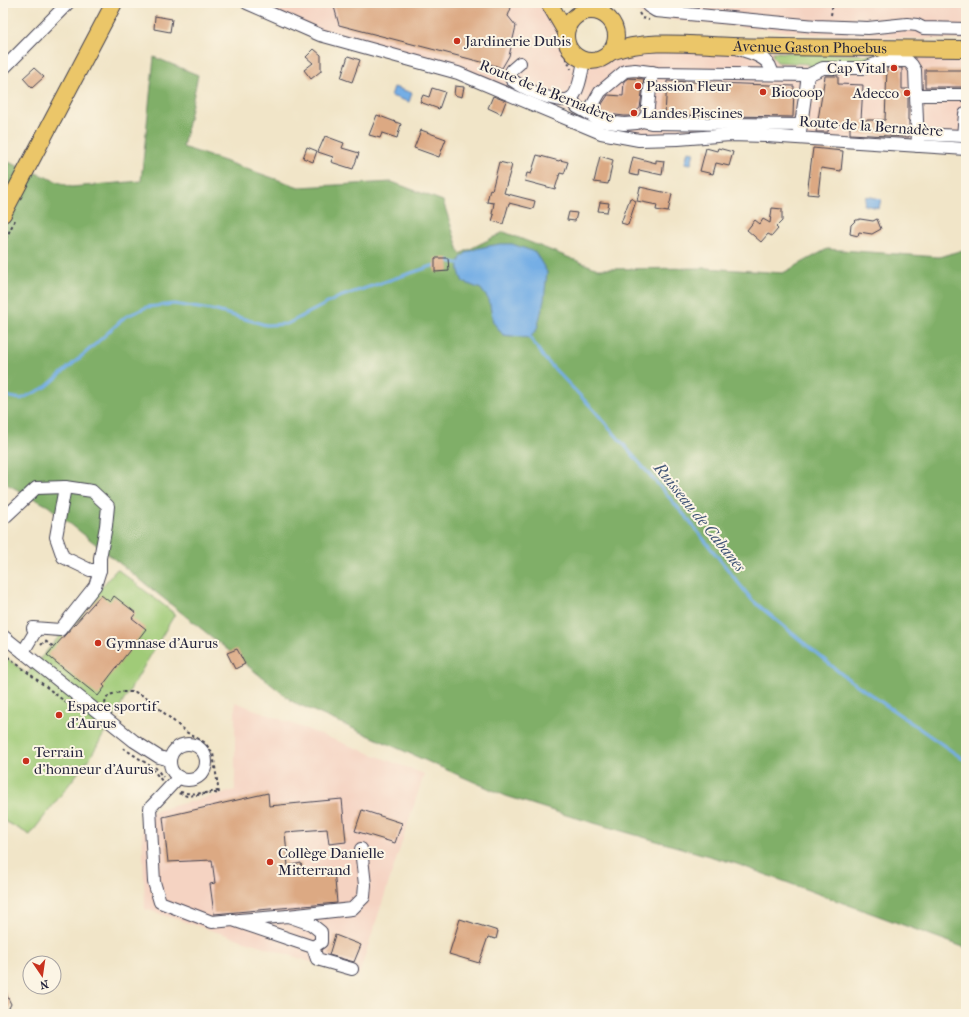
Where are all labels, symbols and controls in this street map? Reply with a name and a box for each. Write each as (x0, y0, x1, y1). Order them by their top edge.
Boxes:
place label: Jardinerie Dubis (464, 32, 572, 50)
marker: Jardinerie Dubis (452, 36, 462, 46)
street label: Avenue Gaston Phoebus (732, 37, 887, 57)
street label: Route de la Bernadère (477, 56, 618, 127)
place label: Cap Vital (827, 59, 886, 77)
marker: Cap Vital (889, 63, 899, 73)
place label: Passion Fleur (646, 77, 732, 95)
marker: Passion Fleur (633, 81, 643, 91)
place label: Biocoop (771, 83, 823, 101)
place label: Adecco (852, 84, 899, 102)
marker: Biocoop (758, 87, 768, 97)
marker: Adecco (902, 88, 912, 98)
place label: Landes Piscines (642, 104, 743, 122)
marker: Landes Piscines (629, 108, 639, 118)
street label: Route de la Bernadère (798, 112, 944, 140)
water label: Ruisseau de Cabanes (650, 458, 751, 576)
place label: Gymnase d'Aurus (106, 634, 218, 652)
marker: Gymnase d'Aurus (93, 638, 103, 648)
place label: Espace sportif d'Aurus (67, 697, 159, 732)
marker: Espace sportif d'Aurus (54, 710, 64, 720)
place label: Terrain d'honneur d'Aurus (34, 743, 154, 778)
marker: Terrain d'honneur d'Aurus (21, 756, 31, 766)
place label: Collège Danielle Mitterrand (278, 844, 385, 879)
marker: Collège Danielle Mitterrand (265, 857, 275, 867)
north arrow (22, 955, 62, 995)
text: N (38, 977, 50, 992)

